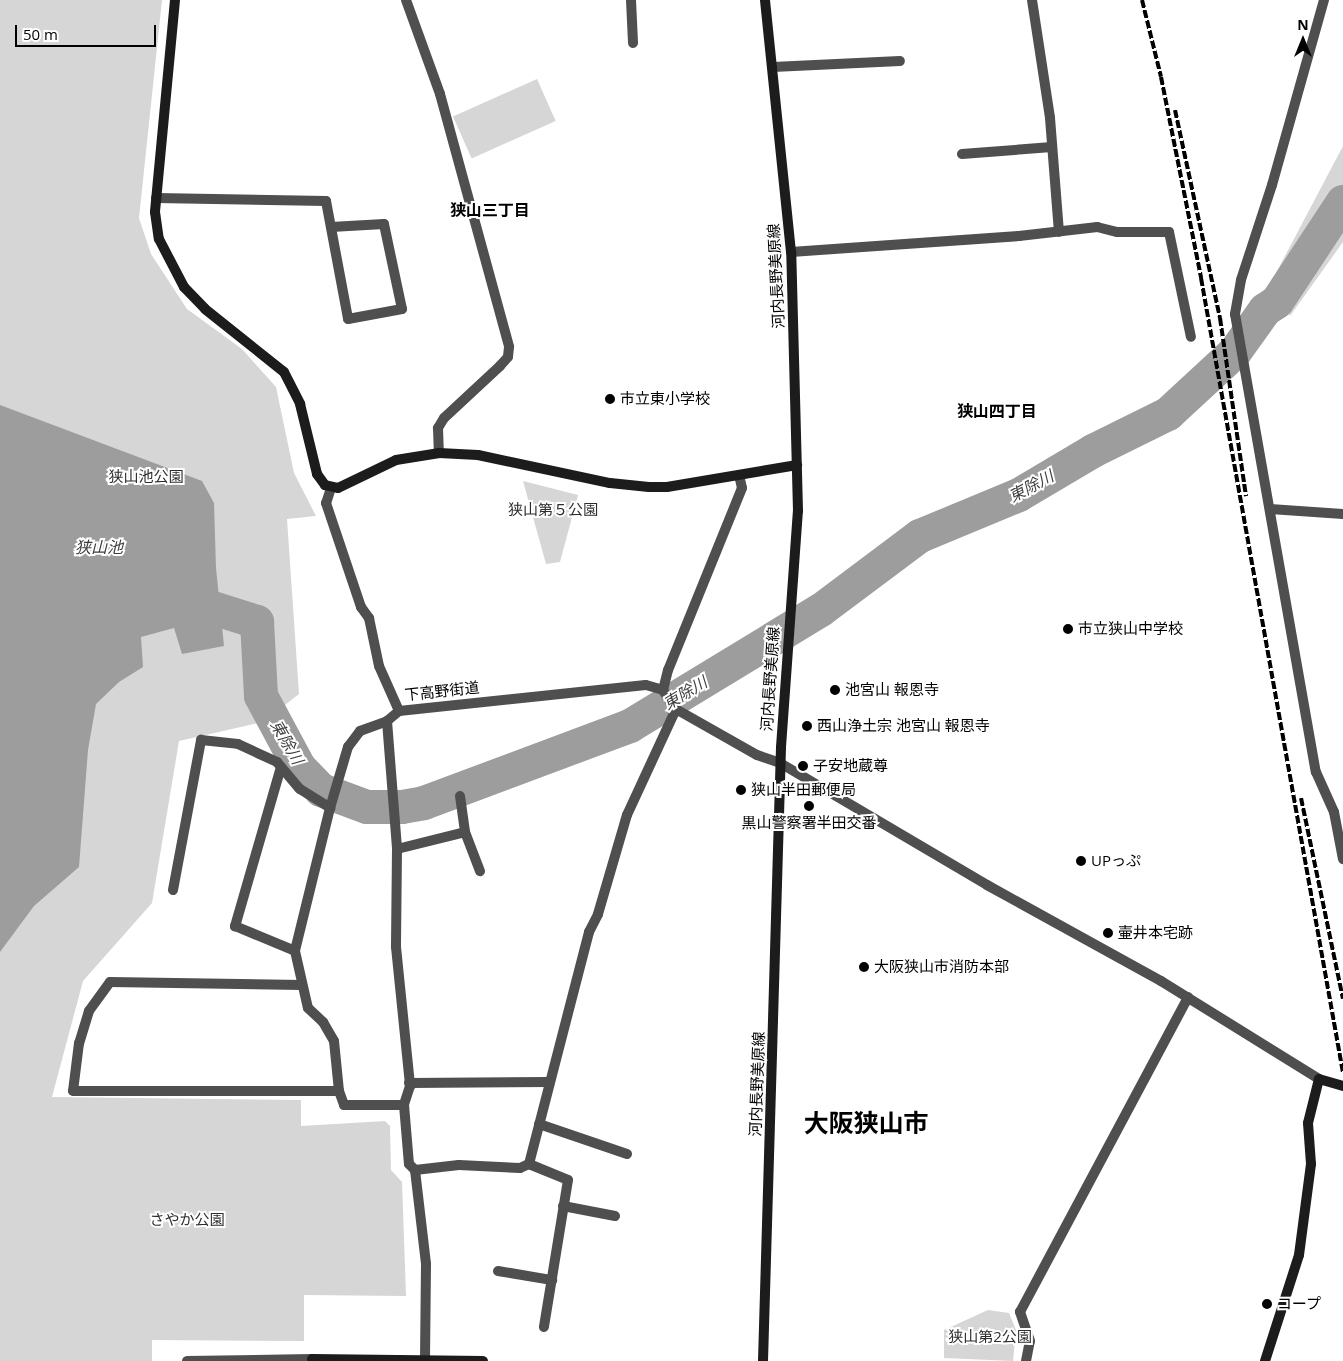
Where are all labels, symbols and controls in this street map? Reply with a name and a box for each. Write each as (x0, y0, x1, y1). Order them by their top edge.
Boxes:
scale bar (18, 15, 159, 47)
north arrow (1278, 15, 1328, 65)
text: N (1297, 15, 1309, 34)
text: 50 m (23, 24, 58, 44)
district label: 狭山三丁目 (450, 200, 530, 220)
street label: 河内長野美原線 (764, 223, 788, 329)
place label: 市立東小学校 (620, 390, 710, 408)
marker: 市立東小学校 (604, 393, 616, 405)
district label: 狭山四丁目 (957, 401, 1037, 421)
water label: 東除川 (1005, 466, 1057, 506)
park label: 狭山池公園 (109, 468, 183, 486)
park label: 狭山第５公園 (508, 501, 598, 519)
water label: 狭山池 (75, 537, 123, 557)
place label: 市立狭山中学校 (1078, 620, 1183, 638)
marker: 市立狭山中学校 (1062, 623, 1074, 635)
street label: 河内長野美原線 (757, 626, 783, 732)
water label: 東除川 (659, 672, 711, 714)
street label: 下高野街道 (404, 678, 480, 704)
place label: 池宮山 報恩寺 (845, 681, 939, 699)
marker: 池宮山 報恩寺 (829, 684, 841, 696)
water label: 東除川 (267, 716, 307, 768)
place label: 西山浄土宗 池宮山 報恩寺 (817, 717, 990, 735)
marker: 西山浄土宗 池宮山 報恩寺 (801, 720, 813, 732)
place label: 子安地蔵尊 (813, 757, 888, 775)
marker: 子安地蔵尊 (797, 760, 809, 772)
place label: 狭山半田郵便局 (751, 781, 856, 799)
marker: 狭山半田郵便局 (735, 784, 747, 796)
marker: 黒山警察署半田交番 (803, 800, 815, 812)
place label: 黒山警察署半田交番 (742, 814, 876, 832)
place label: UPっぷ (1091, 852, 1141, 870)
marker: UPっぷ (1075, 855, 1087, 867)
place label: 壷井本宅跡 (1118, 924, 1193, 942)
marker: 壷井本宅跡 (1102, 927, 1114, 939)
place label: 大阪狭山市消防本部 (874, 958, 1009, 976)
marker: 大阪狭山市消防本部 (858, 961, 870, 973)
street label: 河内長野美原線 (746, 1031, 768, 1137)
district label: 大阪狭山市 (804, 1107, 928, 1137)
park label: さやか公園 (150, 1211, 224, 1229)
place label: コープ (1277, 1295, 1322, 1313)
marker: コープ (1261, 1298, 1273, 1310)
park label: 狭山第2公園 (948, 1328, 1032, 1346)

